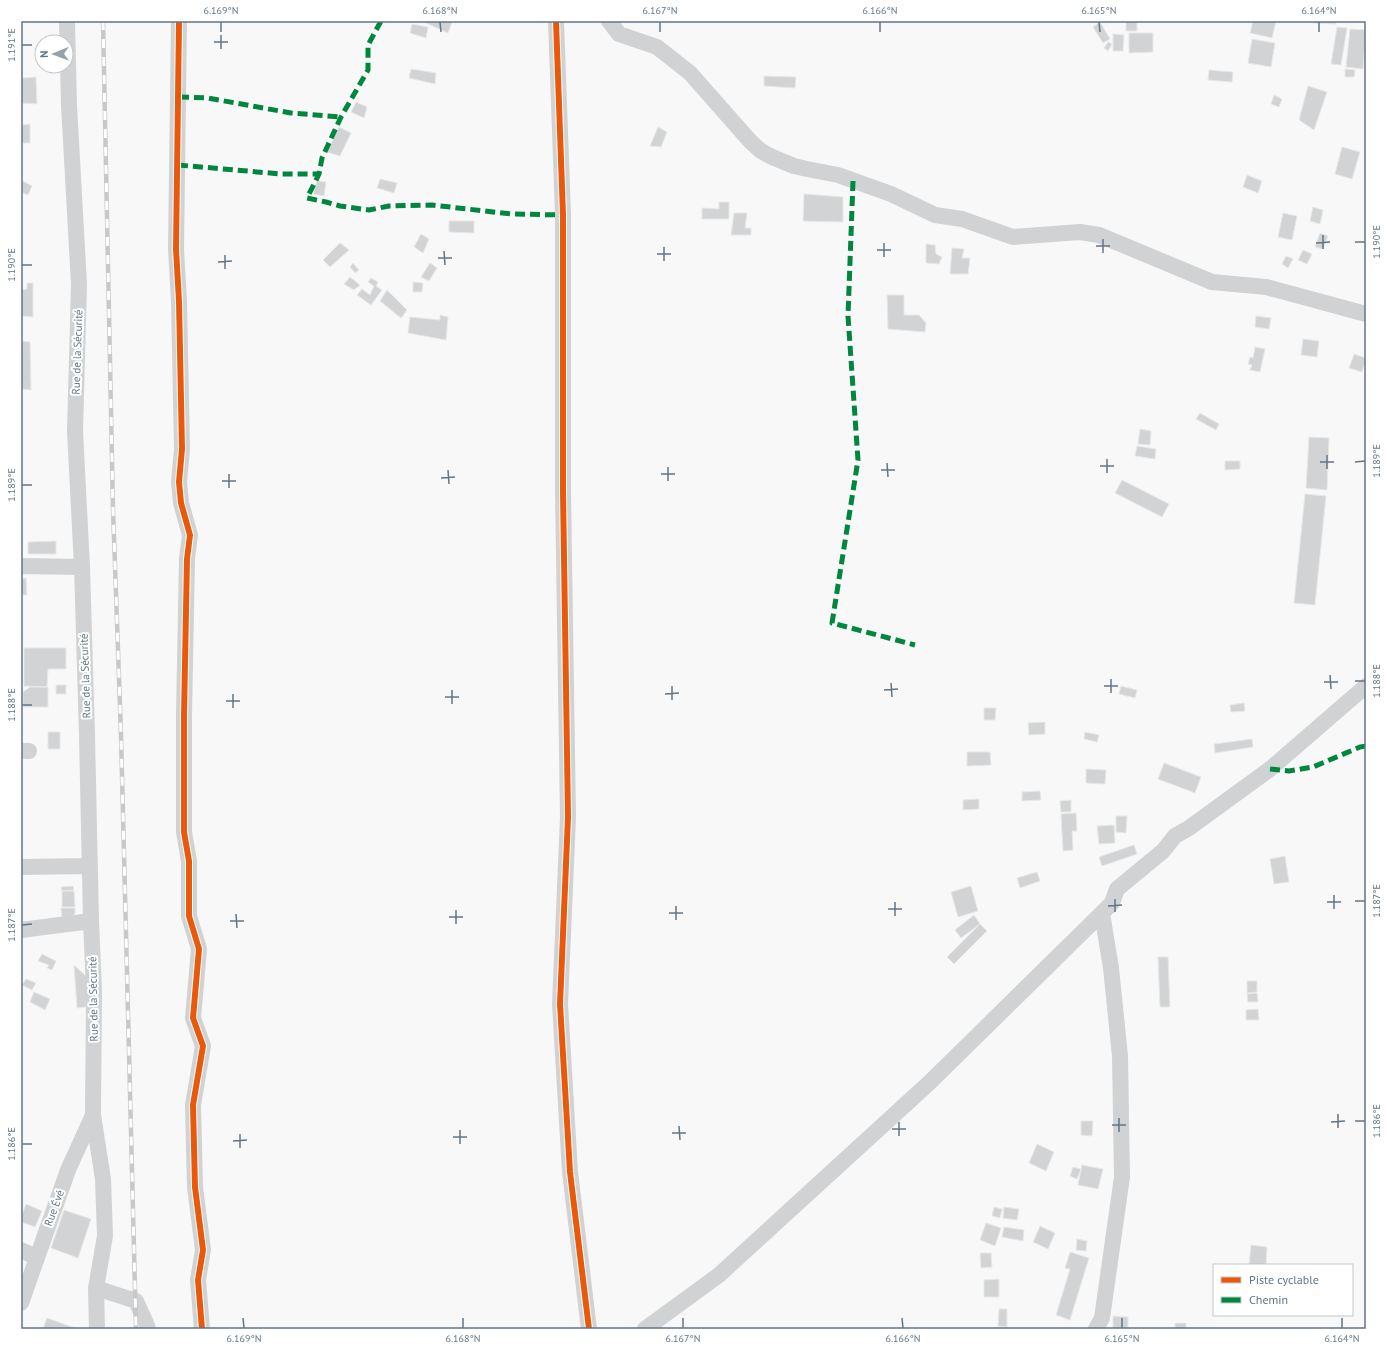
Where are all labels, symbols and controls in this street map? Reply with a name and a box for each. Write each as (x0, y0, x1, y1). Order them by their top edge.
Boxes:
text: 6.169°N (204, 4, 238, 17)
text: 6.168°N (423, 4, 457, 17)
text: 6.167°N (643, 4, 677, 17)
text: 6.166°N (863, 4, 897, 17)
text: 6.165°N (1082, 4, 1116, 17)
text: 6.164°N (1302, 4, 1336, 17)
text: 1.191°E (5, 28, 18, 62)
north arrow (34, 34, 74, 74)
text: N (37, 50, 51, 58)
text: 1.190°E (1370, 225, 1383, 259)
text: 1.190°E (5, 248, 18, 282)
street label: Rue de la Sécurité (69, 309, 85, 395)
text: 1.189°E (1370, 444, 1383, 478)
text: 1.189°E (5, 468, 18, 502)
street label: Rue de la Sécurité (77, 633, 93, 719)
text: 1.188°E (1370, 664, 1383, 698)
text: 1.188°E (5, 688, 18, 722)
text: 1.187°E (1370, 884, 1383, 918)
text: 1.187°E (5, 908, 18, 942)
street label: Rue de la Sécurité (85, 956, 101, 1042)
text: 1.186°E (1370, 1104, 1383, 1138)
text: 1.186°E (5, 1127, 18, 1161)
street label: Rue Évé (41, 1188, 67, 1228)
legend (1213, 1264, 1353, 1316)
text: Piste cyclable (1249, 1272, 1319, 1287)
text: Chemin (1249, 1292, 1288, 1307)
text: 6.169°N (227, 1332, 261, 1345)
text: 6.168°N (446, 1332, 480, 1345)
text: 6.167°N (666, 1332, 700, 1345)
text: 6.166°N (886, 1332, 920, 1345)
text: 6.165°N (1105, 1332, 1139, 1345)
text: 6.164°N (1325, 1332, 1359, 1345)

